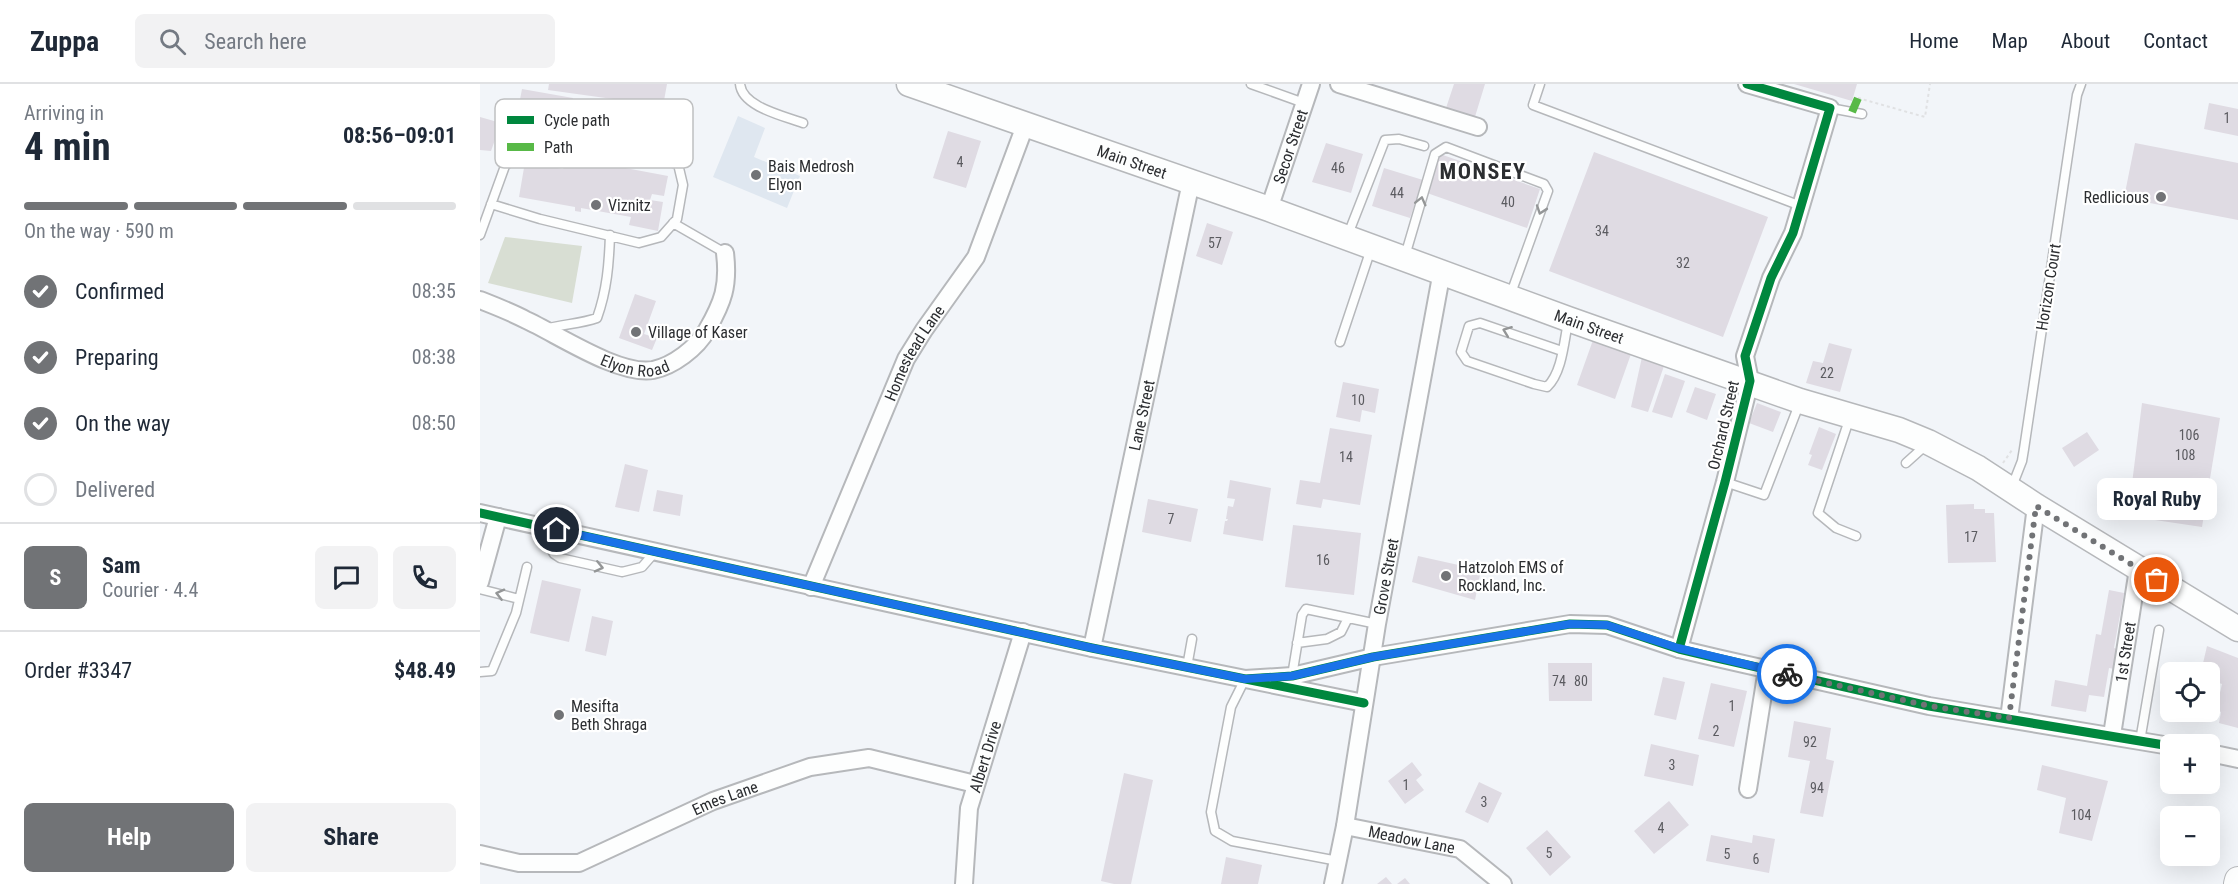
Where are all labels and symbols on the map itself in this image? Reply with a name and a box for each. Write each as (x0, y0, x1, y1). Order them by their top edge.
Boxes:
legend (495, 99, 693, 168)
street label: Secor Street (1269, 107, 1312, 186)
house number: 1 (2224, 110, 2230, 126)
text: Cycle path (544, 111, 610, 130)
text: Path (544, 138, 573, 157)
street label: Main Street (1094, 141, 1169, 183)
house number: 4 (957, 154, 964, 170)
place label: Bais Medrosh Elyon (768, 157, 854, 194)
district label: MONSEY (1439, 159, 1527, 184)
house number: 46 (1331, 160, 1345, 176)
marker: Bais Medrosh Elyon (749, 168, 763, 182)
house number: 44 (1390, 185, 1404, 201)
place label: Redlicious (2084, 188, 2149, 207)
marker: Redlicious (2154, 190, 2168, 204)
house number: 40 (1501, 194, 1515, 210)
place label: Viznitz (608, 196, 651, 215)
one-way arrow (1413, 196, 1426, 206)
marker: Viznitz (589, 198, 603, 212)
one-way arrow (1536, 204, 1549, 215)
house number: 34 (1595, 223, 1609, 239)
house number: 57 (1208, 235, 1222, 251)
street label: Horizon Court (2032, 242, 2065, 332)
house number: 32 (1676, 255, 1690, 271)
street label: Homestead Lane (881, 302, 949, 404)
street label: Main Street (1552, 306, 1626, 348)
place label: Village of Kaser (648, 323, 748, 342)
marker: Village of Kaser (629, 325, 643, 339)
one-way arrow (1502, 326, 1513, 339)
street label: Elyon Road (598, 350, 672, 381)
house number: 22 (1820, 365, 1834, 381)
street label: Lane Street (1125, 378, 1159, 452)
street label: Orchard Street (1704, 378, 1743, 472)
house number: 10 (1351, 392, 1365, 408)
house number: 106 (2179, 427, 2199, 443)
house number: 108 (2175, 447, 2195, 463)
house number: 14 (1339, 449, 1353, 465)
callout: Royal Ruby (2097, 478, 2217, 520)
pin (531, 504, 582, 555)
house number: 7 (1168, 511, 1175, 527)
house number: 17 (1964, 529, 1978, 545)
street label: Grove Street (1370, 537, 1403, 616)
house number: 16 (1316, 552, 1330, 568)
pin (2131, 554, 2182, 605)
place label: Hatzoloh EMS of Rockland, Inc. (1458, 558, 1563, 595)
one-way arrow (593, 559, 603, 572)
marker: Hatzoloh EMS of Rockland, Inc. (1439, 569, 1453, 583)
one-way arrow (495, 588, 505, 601)
street label: 1st Street (2111, 620, 2140, 684)
courier (1757, 644, 1817, 704)
house number: 74 (1552, 673, 1566, 689)
house number: 80 (1574, 673, 1588, 689)
place label: Mesifta Beth Shraga (571, 697, 647, 734)
house number: 1 (1729, 698, 1735, 714)
marker: Mesifta Beth Shraga (552, 708, 566, 722)
street label: Albert Drive (965, 719, 1005, 795)
house number: 2 (1713, 723, 1720, 739)
house number: 92 (1803, 734, 1817, 750)
house number: 3 (1669, 757, 1675, 773)
street label: Emes Lane (689, 777, 760, 819)
house number: 1 (1403, 777, 1409, 793)
house number: 94 (1810, 780, 1824, 796)
house number: 3 (1481, 794, 1487, 810)
house number: 104 (2071, 807, 2091, 823)
house number: 4 (1658, 820, 1665, 836)
street label: Meadow Lane (1367, 822, 1457, 858)
house number: 5 (1546, 845, 1553, 861)
house number: 5 (1724, 846, 1731, 862)
house number: 6 (1753, 851, 1760, 867)

